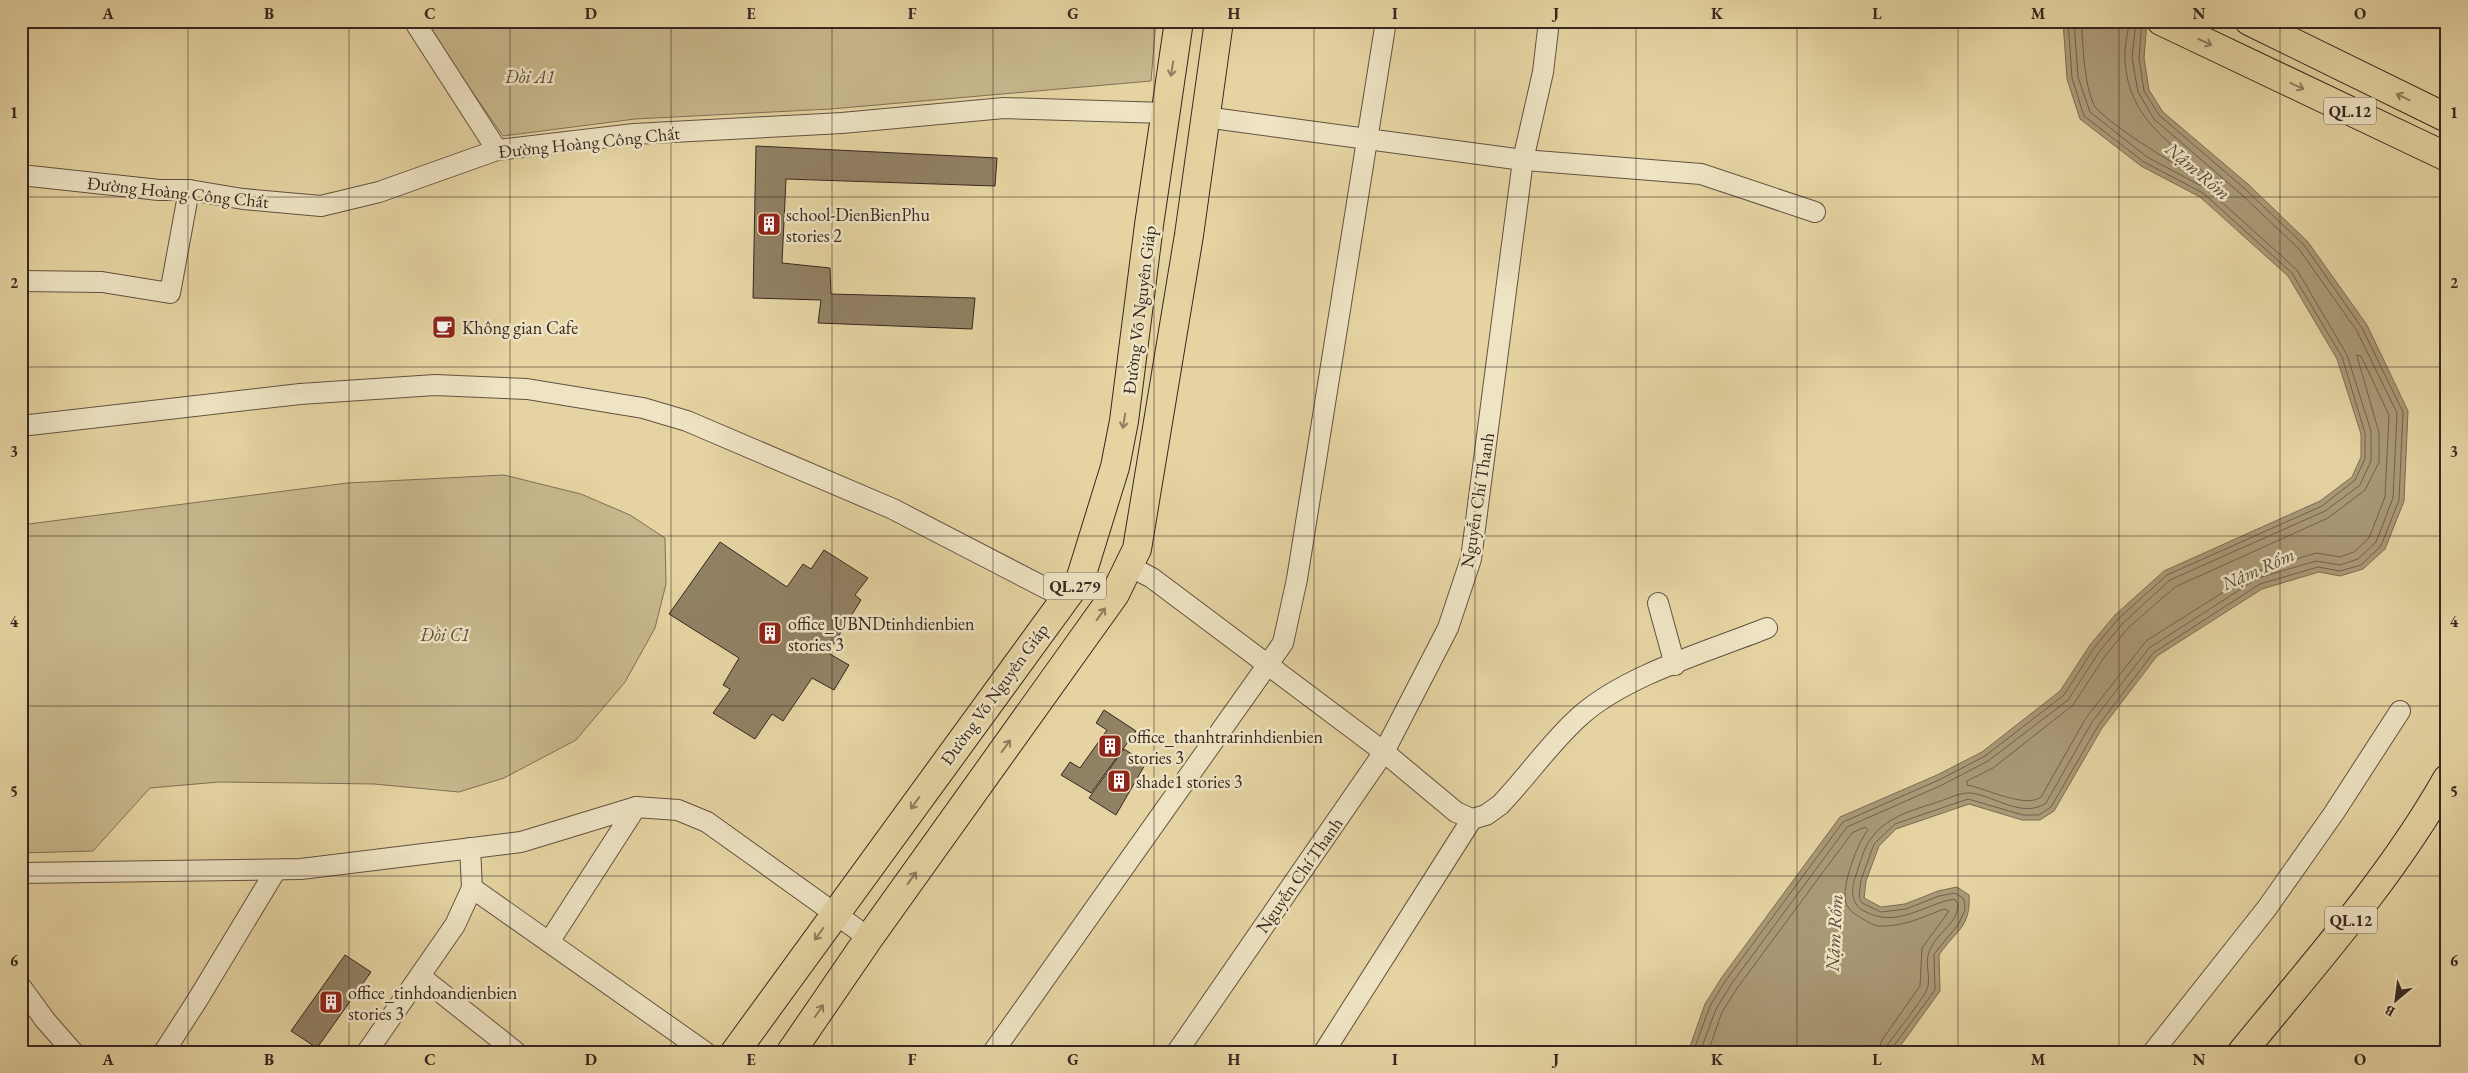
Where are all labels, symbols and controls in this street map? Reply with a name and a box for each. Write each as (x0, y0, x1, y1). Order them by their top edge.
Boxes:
text: A (101, 3, 114, 24)
text: B (264, 3, 274, 24)
text: C (424, 3, 436, 24)
text: D (585, 3, 597, 24)
text: E (746, 3, 756, 24)
text: F (908, 3, 917, 24)
text: G (1067, 3, 1079, 24)
text: H (1228, 3, 1241, 24)
text: I (1392, 3, 1398, 24)
text: J (1551, 3, 1559, 24)
text: K (1711, 3, 1724, 24)
text: L (1872, 3, 1882, 24)
text: M (2031, 3, 2046, 24)
text: N (2193, 3, 2206, 24)
text: O (2354, 3, 2366, 24)
one-way arrow (2197, 38, 2212, 47)
one-way arrow (1166, 61, 1176, 77)
park label: Đồi A1 (504, 65, 555, 88)
one-way arrow (2289, 82, 2304, 91)
one-way arrow (2396, 92, 2411, 101)
road number: QL.12 (2324, 98, 2376, 124)
text: 1 (10, 102, 18, 123)
text: 1 (2450, 102, 2458, 123)
street label: Đường Hoàng Công Chất (497, 121, 681, 163)
water label: Nậm Rốm (2159, 136, 2236, 206)
street label: Đường Hoàng Công Chất (86, 171, 270, 213)
place label: school-DienBienPhu stories 2 (786, 203, 930, 247)
building icon: school-DienBienPhu stories 2 (756, 211, 782, 237)
street label: Đường Võ Nguyên Giáp (1117, 224, 1161, 396)
text: 2 (10, 272, 19, 293)
text: 2 (2450, 272, 2459, 293)
cafe icon: Không gian Cafe (431, 314, 457, 340)
place label: Không gian Cafe (462, 316, 578, 339)
one-way arrow (1119, 413, 1129, 429)
street label: Nguyễn Chí Thanh (1455, 431, 1499, 569)
text: 3 (10, 441, 18, 462)
text: 3 (2450, 441, 2458, 462)
water label: Nậm Rốm (2217, 542, 2299, 597)
road number: QL.279 (1044, 572, 1106, 600)
one-way arrow (1096, 607, 1106, 621)
text: 4 (10, 611, 19, 632)
text: 4 (2450, 611, 2459, 632)
place label: office_UBNDtinhdienbien stories 3 (788, 612, 975, 656)
street label: Đường Võ Nguyên Giáp (935, 619, 1053, 769)
building icon: office_UBNDtinhdienbien stories 3 (757, 620, 783, 646)
park label: Đồi C1 (419, 623, 470, 646)
place label: office_thanhtrarinhdienbien stories 3 (1128, 725, 1324, 769)
building icon: office_thanhtrarinhdienbien stories 3 (1097, 733, 1123, 759)
one-way arrow (1001, 739, 1011, 753)
building icon: shade1 stories 3 (1106, 768, 1132, 794)
place label: shade1 stories 3 (1136, 770, 1243, 793)
text: 5 (10, 781, 18, 802)
text: 5 (2450, 781, 2458, 802)
one-way arrow (910, 796, 920, 810)
street label: Nguyễn Chí Thanh (1250, 813, 1348, 937)
one-way arrow (906, 872, 917, 885)
water label: Nậm Rốm (1819, 894, 1849, 973)
road number: QL.12 (2325, 906, 2377, 934)
one-way arrow (814, 927, 824, 941)
text: 6 (10, 950, 19, 971)
text: 6 (2450, 950, 2459, 971)
north arrow (2370, 976, 2420, 1026)
place label: office_tinhdoandienbien stories 3 (348, 981, 518, 1025)
building icon: office_tinhdoandienbien stories 3 (318, 989, 344, 1015)
text: B (2381, 1001, 2398, 1021)
one-way arrow (814, 1005, 824, 1019)
text: A (101, 1049, 114, 1070)
text: B (264, 1049, 274, 1070)
text: C (424, 1049, 436, 1070)
text: D (585, 1049, 597, 1070)
text: E (746, 1049, 756, 1070)
text: F (908, 1049, 917, 1070)
text: G (1067, 1049, 1079, 1070)
text: H (1228, 1049, 1241, 1070)
text: I (1392, 1049, 1398, 1070)
text: J (1551, 1049, 1559, 1070)
text: K (1711, 1049, 1724, 1070)
text: L (1872, 1049, 1882, 1070)
text: M (2031, 1049, 2046, 1070)
text: N (2193, 1049, 2206, 1070)
text: O (2354, 1049, 2366, 1070)

